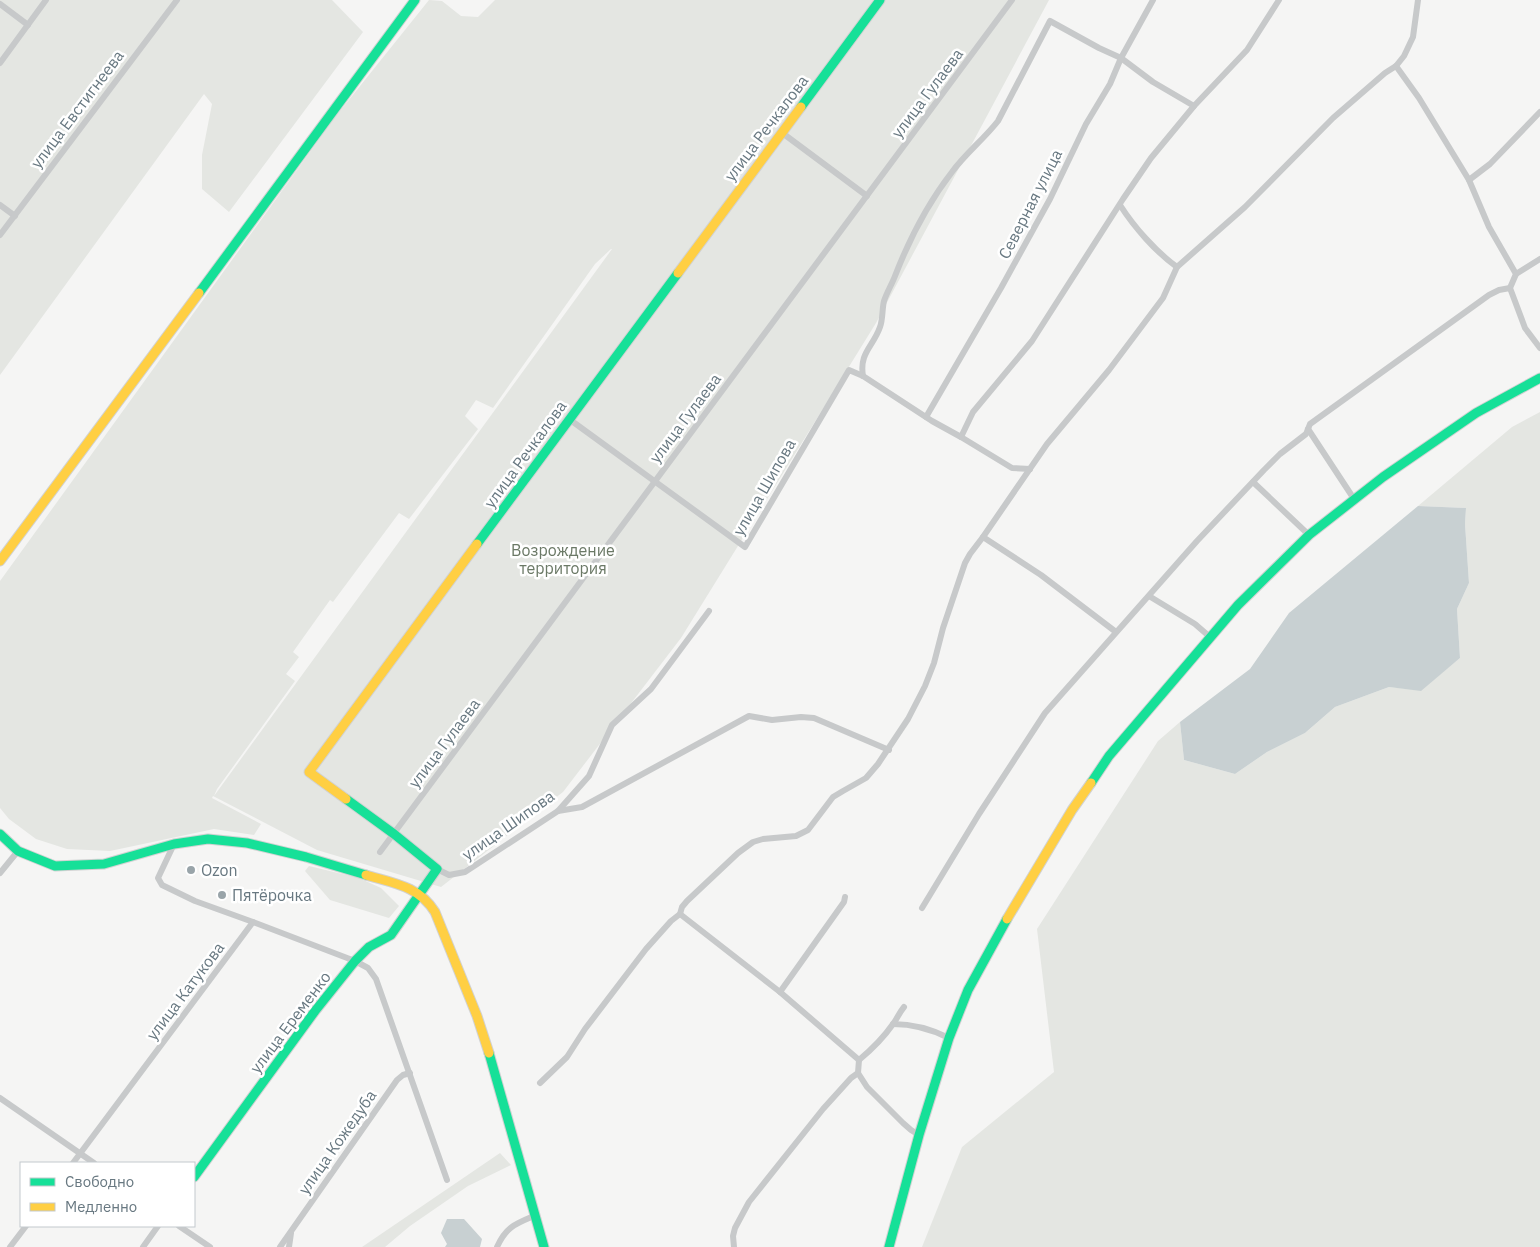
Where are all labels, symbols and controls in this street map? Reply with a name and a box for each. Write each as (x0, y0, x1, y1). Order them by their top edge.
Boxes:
street label: улица Гулаева (887, 44, 967, 142)
street label: улица Евстигнеева (26, 46, 128, 172)
street label: улица Речкалова (720, 71, 813, 185)
street label: Северная улица (994, 145, 1066, 262)
street label: улица Гулаева (645, 369, 725, 467)
street label: улица Речкалова (479, 396, 571, 511)
street label: улица Шипова (728, 435, 800, 539)
park label: Возрождение территория (511, 540, 615, 578)
street label: улица Гулаева (404, 694, 484, 792)
street label: улица Шипова (458, 785, 558, 864)
place label: Ozon (201, 860, 238, 880)
marker: Ozon (185, 864, 197, 876)
place label: Пятёрочка (232, 885, 312, 905)
marker: Пятёрочка (216, 889, 228, 901)
street label: улица Катукова (142, 938, 229, 1044)
street label: улица Еременко (245, 967, 335, 1077)
street label: улица Кожедуба (294, 1086, 381, 1198)
legend (20, 1162, 195, 1227)
text: Свободно (65, 1172, 134, 1191)
text: Медленно (65, 1197, 137, 1216)

